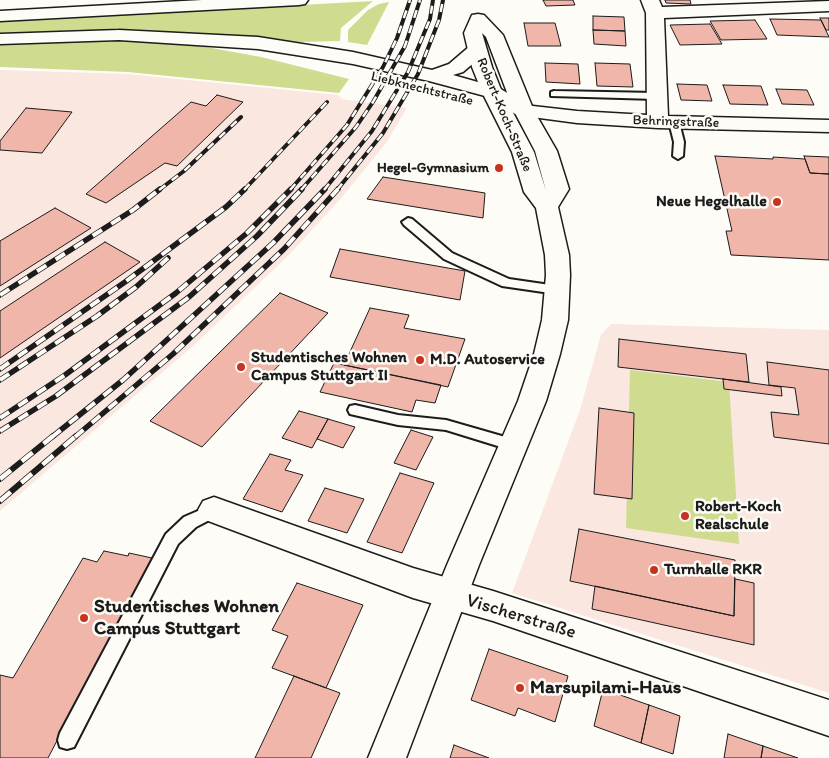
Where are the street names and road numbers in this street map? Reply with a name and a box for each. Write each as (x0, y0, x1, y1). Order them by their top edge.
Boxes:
street label: Robert-Koch-Straße (472, 55, 536, 175)
street label: Liebknechtstraße (369, 68, 475, 110)
street label: Behringstraße (632, 112, 720, 132)
street label: Vischerstraße (463, 589, 579, 645)

